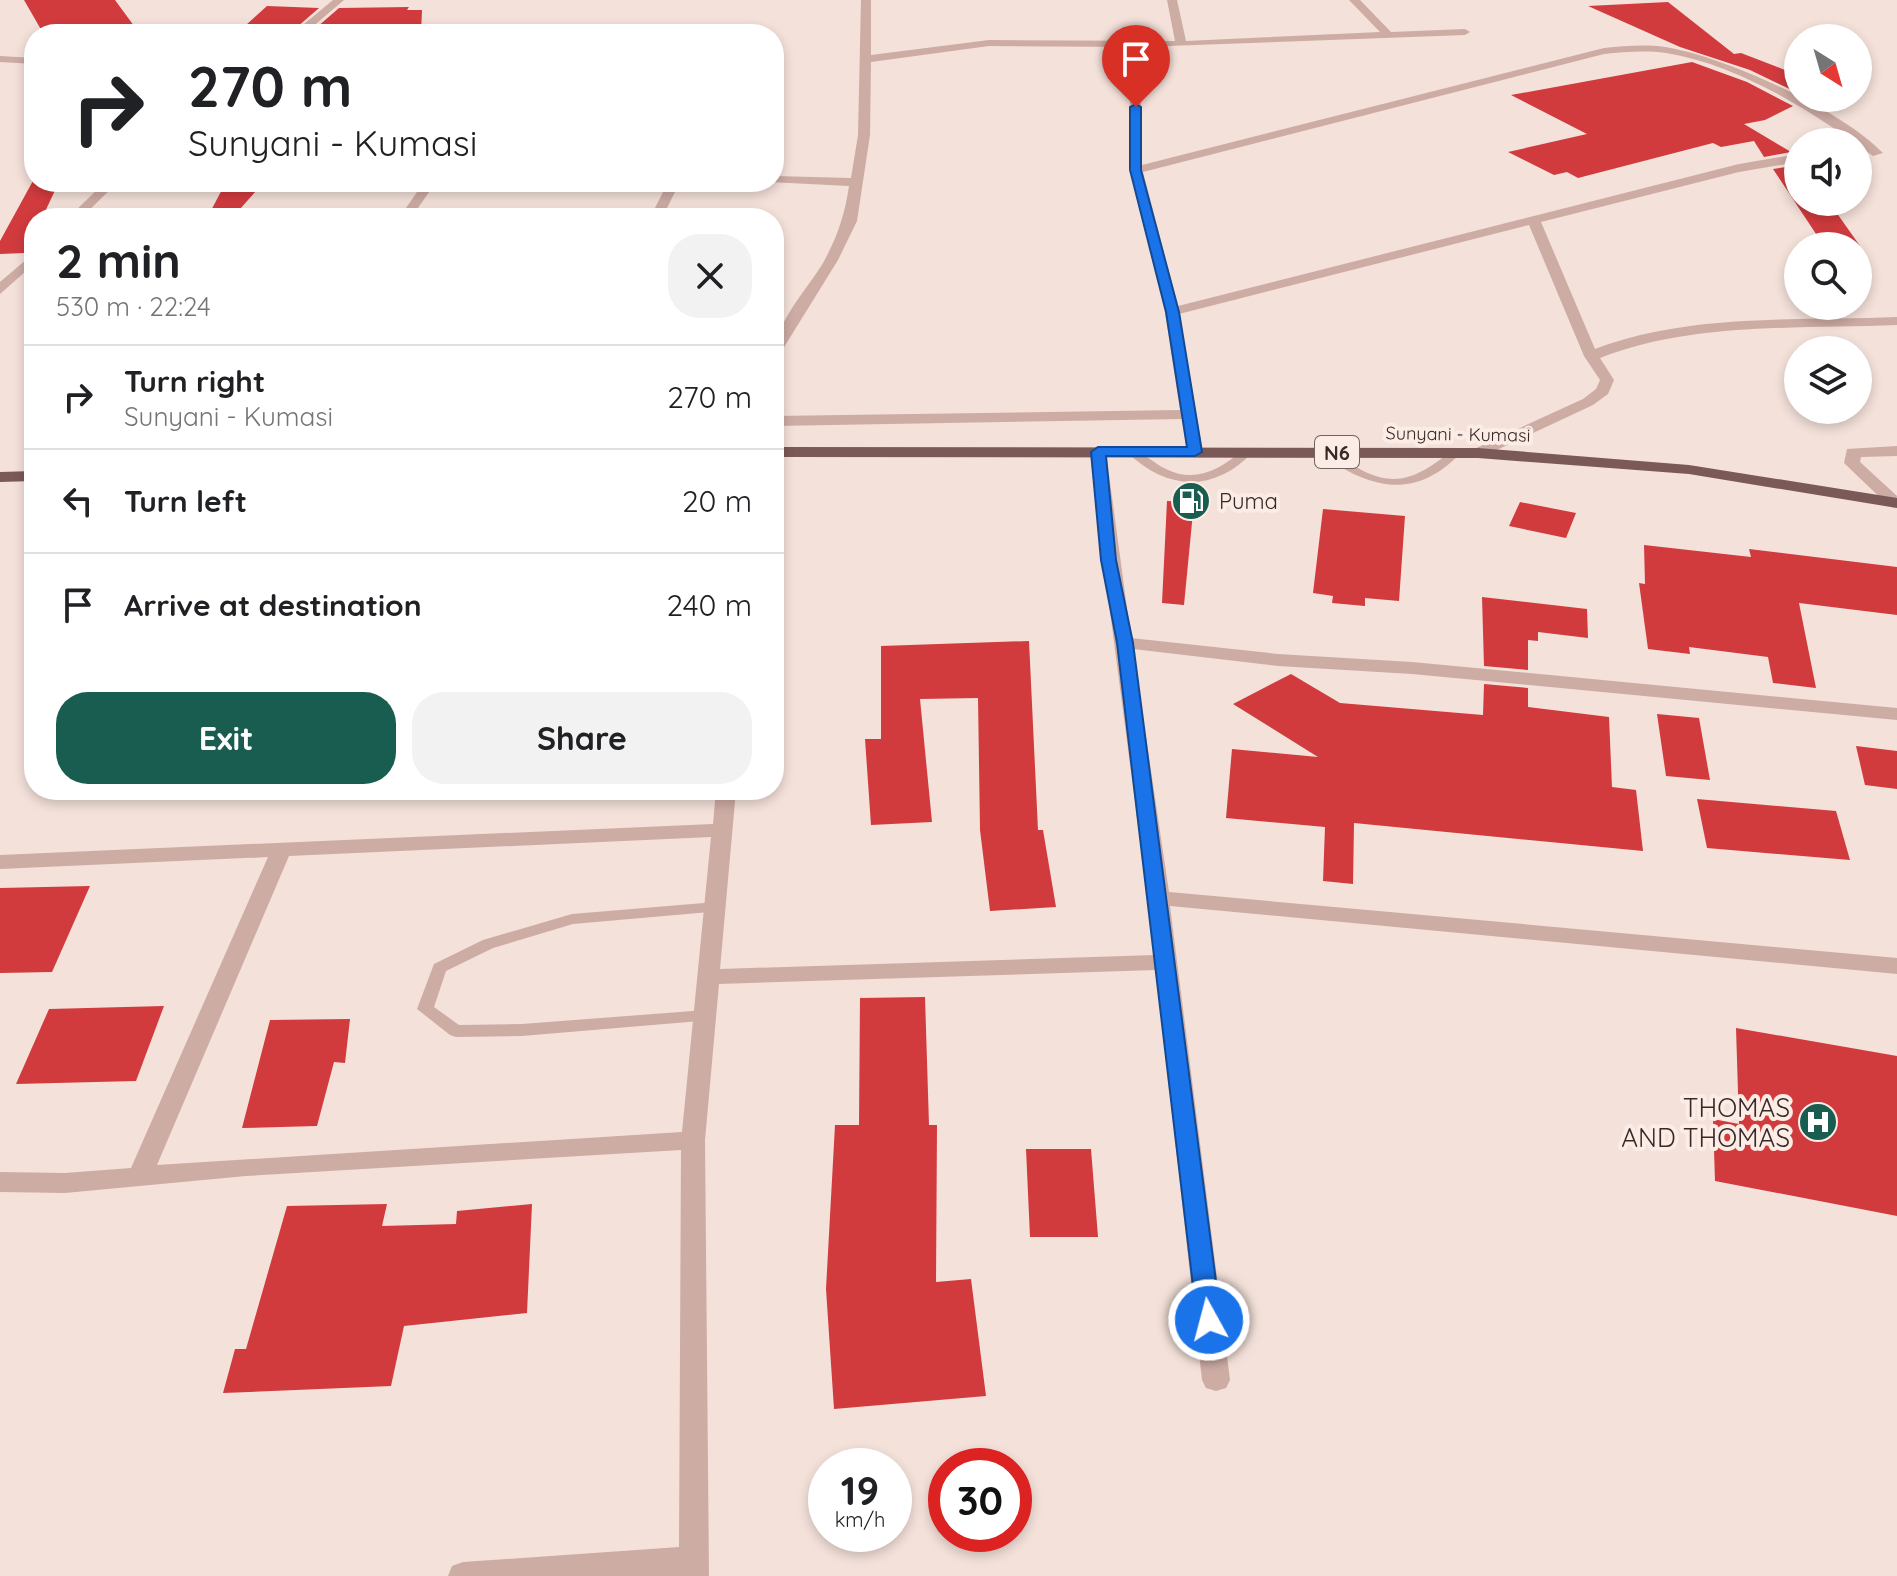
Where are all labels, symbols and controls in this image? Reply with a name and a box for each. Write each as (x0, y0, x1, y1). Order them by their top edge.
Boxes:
north arrow (1784, 24, 1872, 112)
map controls (1784, 24, 1872, 424)
pin (1102, 25, 1170, 107)
icon: arrive (1114, 37, 1158, 81)
text: 270 m (188, 51, 352, 121)
icon: right (56, 56, 160, 160)
text: Sunyani - Kumasi (188, 120, 477, 165)
button: sound (1784, 128, 1872, 216)
text: 2 min (56, 230, 181, 290)
button: search (1784, 232, 1872, 320)
button: close (668, 234, 752, 318)
text: 530 m · 22:24 (56, 290, 211, 323)
button: layers (1784, 336, 1872, 424)
text: Turn right (124, 362, 265, 400)
icon: right (56, 375, 100, 419)
text: 270 m (667, 378, 752, 416)
text: Sunyani - Kumasi (124, 400, 333, 433)
street label: Sunyani - Kumasi (1385, 421, 1531, 447)
road number: N6 (1315, 436, 1359, 468)
icon: left (56, 479, 100, 523)
fuel station icon: Puma (1170, 480, 1212, 522)
text: Turn left (124, 482, 247, 520)
text: 20 m (682, 482, 752, 520)
place label: Puma (1219, 487, 1278, 515)
icon: arrive (56, 583, 100, 627)
text: Arrive at destination (124, 586, 422, 624)
text: 240 m (667, 586, 752, 624)
button: Exit (56, 692, 396, 784)
button: Share (412, 692, 752, 784)
place label: THOMAS AND THOMAS (1621, 1091, 1790, 1154)
hospital icon: THOMAS AND THOMAS (1797, 1101, 1839, 1143)
position arrow (1167, 1278, 1251, 1362)
speed limit sign: 30 (928, 1448, 1032, 1552)
text: 19 (841, 1465, 879, 1515)
text: km/h (835, 1507, 885, 1532)

